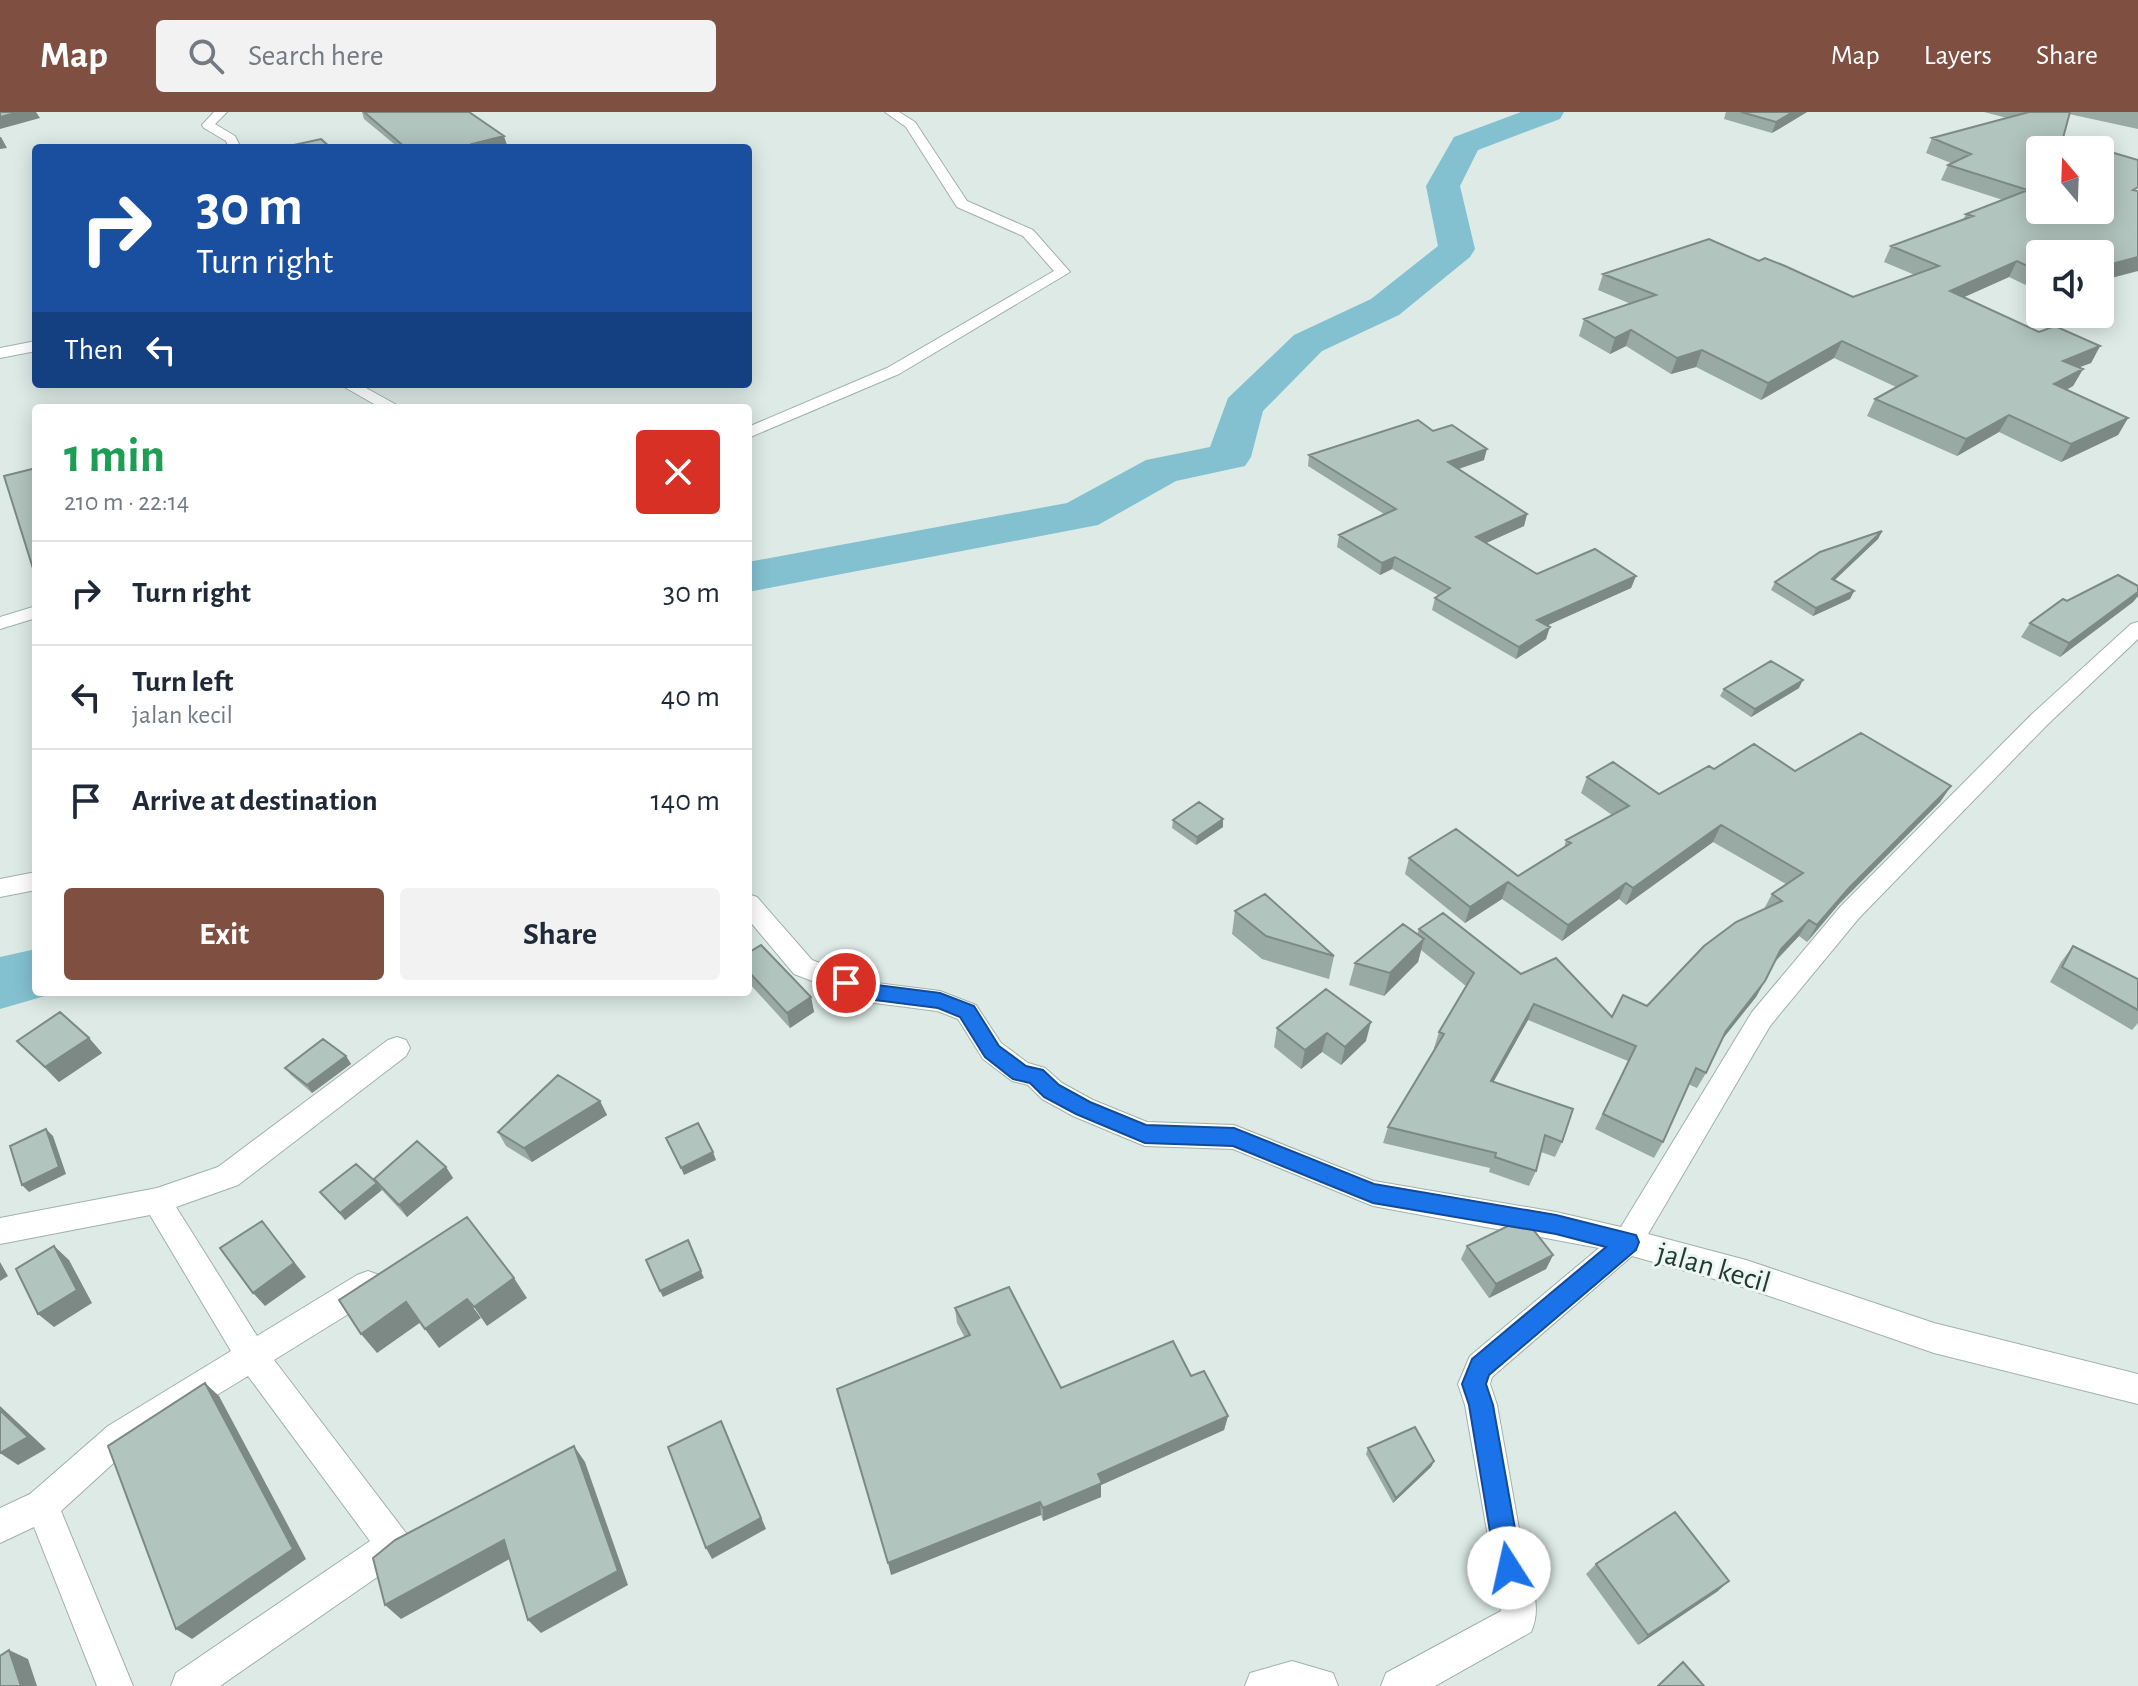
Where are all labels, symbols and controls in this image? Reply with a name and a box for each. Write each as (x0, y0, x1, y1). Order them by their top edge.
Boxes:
search box (156, 20, 716, 92)
icon: search (184, 34, 228, 78)
text: Map (40, 37, 108, 75)
text: Search here (248, 41, 384, 71)
text: Map (1831, 42, 1880, 70)
text: Layers (1924, 42, 1992, 70)
text: Share (2036, 42, 2098, 70)
north arrow (2026, 136, 2114, 224)
map controls (2026, 136, 2114, 328)
icon: right (64, 176, 168, 280)
text: 30 m (196, 179, 303, 235)
button: sound (2026, 240, 2114, 328)
text: Turn right (196, 244, 333, 280)
icon: left (139, 328, 183, 372)
text: Then (64, 335, 123, 365)
button: close (636, 430, 720, 514)
text: 1 min (64, 433, 165, 481)
text: 210 m · 22:14 (64, 489, 189, 515)
icon: right (64, 571, 108, 615)
text: Turn right (132, 578, 251, 608)
text: 30 m (663, 578, 720, 608)
text: Turn left (132, 667, 233, 697)
icon: left (64, 675, 108, 719)
text: 40 m (661, 682, 720, 712)
text: jalan kecil (132, 702, 233, 728)
icon: arrive (64, 779, 108, 823)
text: Arrive at destination (132, 786, 378, 816)
text: 140 m (650, 786, 720, 816)
button: Exit (64, 888, 384, 980)
button: Share (400, 888, 720, 980)
pin (812, 949, 880, 1017)
icon: arrive (824, 961, 868, 1005)
street label: jalan kecil (1654, 1237, 1774, 1298)
position arrow (1467, 1526, 1551, 1610)

